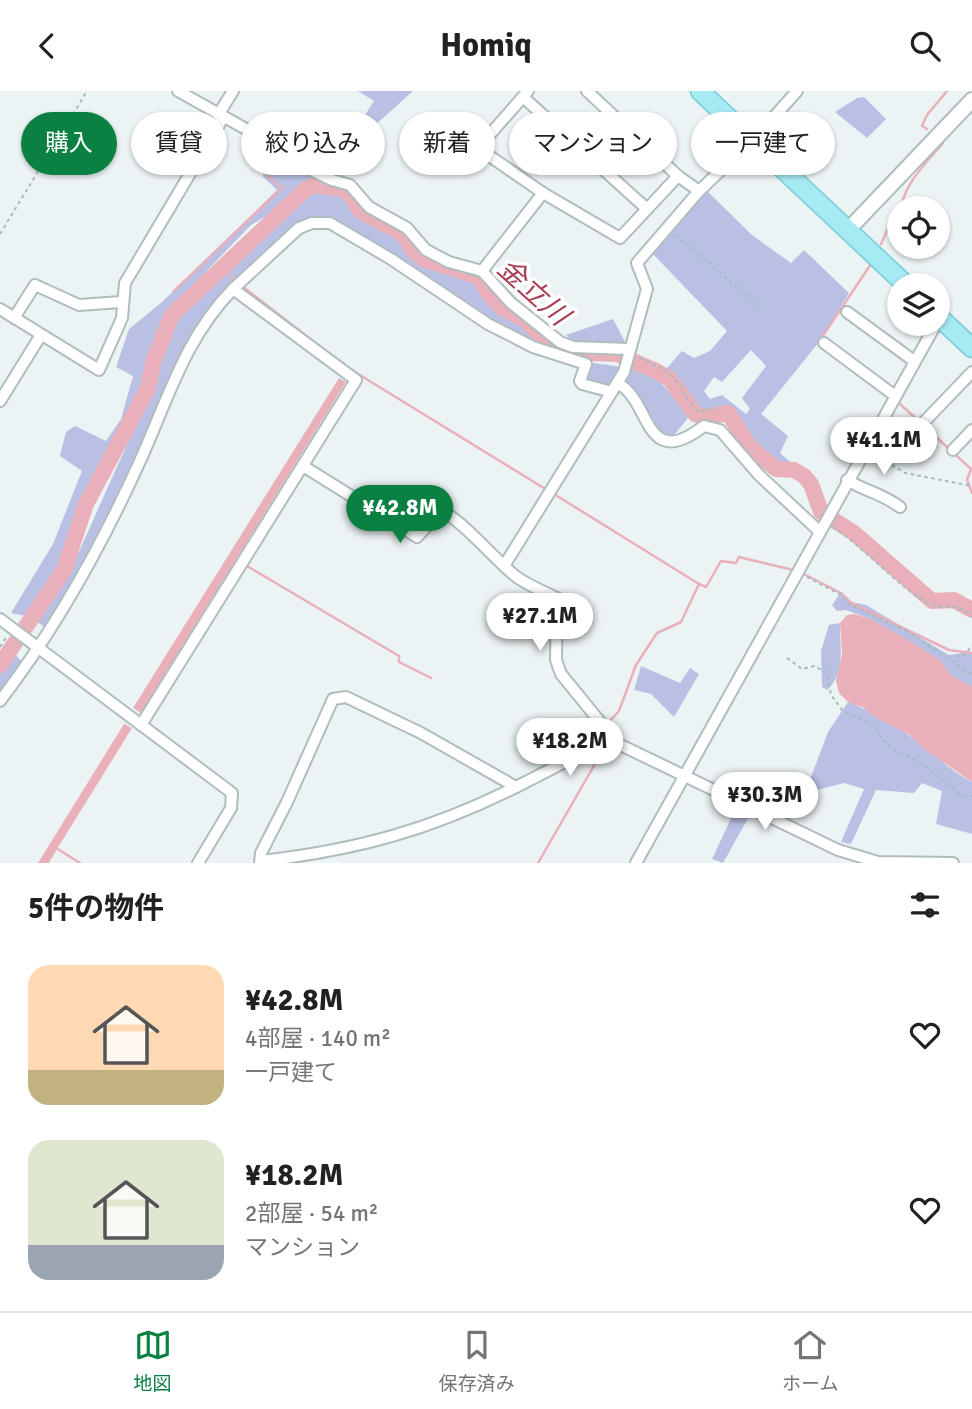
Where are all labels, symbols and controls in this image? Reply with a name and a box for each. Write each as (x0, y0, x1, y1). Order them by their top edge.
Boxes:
text: Homiq (440, 26, 532, 65)
icon: back (28, 27, 66, 65)
icon: search (906, 27, 944, 65)
chip: 購入 (21, 112, 117, 175)
chip: 賃貸 (131, 112, 227, 175)
chip: 絞り込み (241, 112, 385, 175)
chip: 新着 (399, 112, 495, 175)
chip: マンション (509, 112, 677, 175)
chip: 一戸建て (691, 112, 835, 175)
map controls (887, 196, 950, 336)
button: locate (887, 196, 950, 259)
water label: 金立川 (490, 251, 578, 335)
button: layers (887, 273, 950, 336)
pin: ¥41.1M (827, 417, 941, 477)
text: ¥41.1M (846, 425, 922, 454)
pin: ¥42.8M (343, 485, 457, 545)
text: ¥42.8M (362, 493, 438, 522)
pin: ¥27.1M (483, 594, 597, 653)
text: ¥27.1M (502, 601, 578, 630)
pin: ¥18.2M (513, 719, 627, 778)
text: ¥18.2M (532, 726, 608, 755)
pin: ¥30.3M (708, 773, 822, 832)
text: ¥30.3M (727, 780, 803, 809)
icon: filters (906, 886, 944, 924)
text: 5件の物件 (28, 890, 164, 927)
text: ¥42.8M (245, 982, 343, 1019)
icon: home (84, 993, 168, 1077)
icon: heart (906, 1016, 944, 1054)
text: 4部屋 · 140 m² (245, 1024, 391, 1053)
text: 一戸建て (245, 1058, 337, 1087)
text: ¥18.2M (245, 1157, 343, 1194)
icon: home (84, 1168, 168, 1252)
icon: heart (906, 1191, 944, 1229)
text: 2部屋 · 54 m² (245, 1199, 378, 1228)
text: マンション (245, 1233, 360, 1262)
tab: 地図 (134, 1326, 172, 1396)
tab: 保存済み (439, 1326, 515, 1396)
tab: ホーム (782, 1326, 838, 1396)

